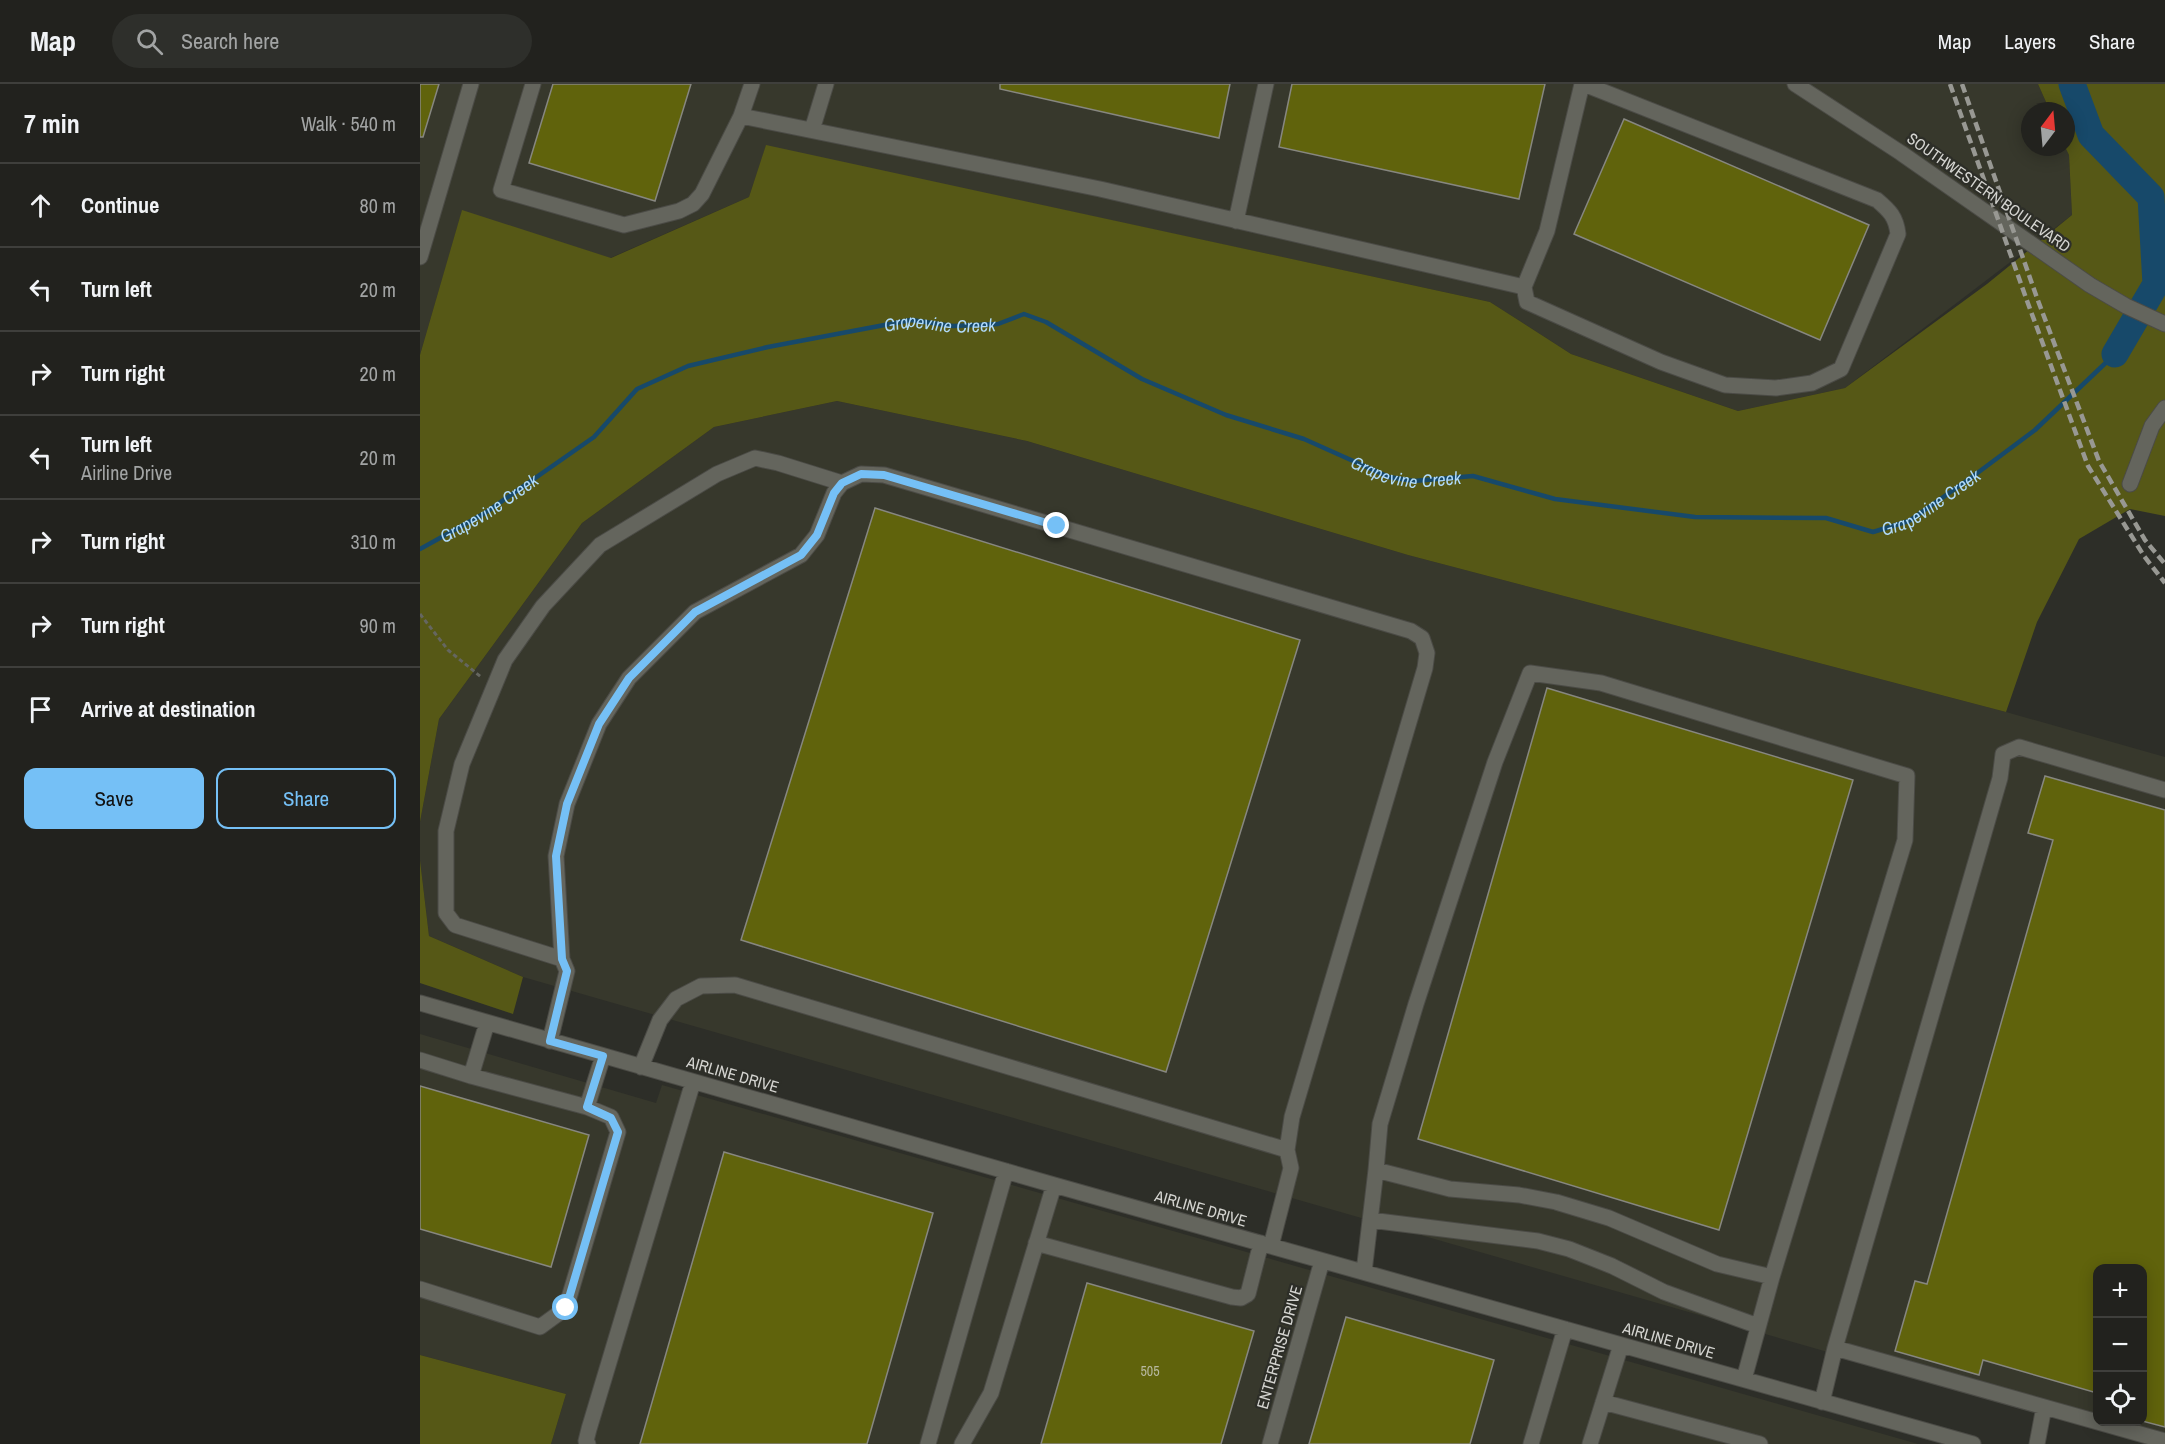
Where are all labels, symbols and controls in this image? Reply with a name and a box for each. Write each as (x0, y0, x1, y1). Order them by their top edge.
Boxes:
search box (112, 14, 532, 68)
text: Map (30, 22, 76, 60)
icon: search (133, 25, 166, 58)
text: Search here (181, 26, 279, 56)
text: Map (1938, 27, 1971, 56)
text: Layers (2004, 27, 2056, 56)
text: Share (2089, 27, 2135, 56)
north arrow (2021, 102, 2075, 156)
text: 7 min (24, 106, 80, 141)
text: Walk · 540 m (301, 110, 396, 137)
street label: SOUTHWESTERN BOULEVARD (1903, 127, 2075, 257)
icon: ahead (24, 189, 57, 222)
text: Continue (81, 190, 159, 220)
text: 80 m (360, 192, 396, 219)
icon: left (24, 273, 57, 306)
text: Turn left (81, 274, 152, 304)
text: 20 m (360, 276, 396, 303)
water label: Grapevine Creek (882, 307, 997, 339)
icon: right (24, 357, 57, 390)
text: Turn right (81, 358, 165, 388)
text: 20 m (360, 360, 396, 387)
text: Turn left (81, 429, 152, 459)
icon: left (24, 441, 57, 474)
text: 20 m (360, 444, 396, 471)
water label: Grapevine Creek (1347, 449, 1463, 494)
text: Airline Drive (81, 459, 172, 486)
water label: Grapevine Creek (1878, 462, 1986, 541)
water label: Grapevine Creek (435, 467, 543, 548)
route end (1043, 512, 1069, 538)
icon: right (24, 525, 57, 558)
text: Turn right (81, 526, 165, 556)
text: 310 m (350, 528, 396, 555)
icon: right (24, 609, 57, 642)
text: Turn right (81, 610, 165, 640)
text: 90 m (360, 612, 396, 639)
icon: arrive (24, 693, 57, 726)
text: Arrive at destination (81, 694, 255, 724)
button: Save (24, 768, 204, 829)
button: Share (216, 768, 396, 829)
street label: AIRLINE DRIVE (683, 1050, 782, 1098)
street label: AIRLINE DRIVE (1151, 1184, 1250, 1232)
map controls (2093, 1264, 2147, 1426)
button: + (2093, 1264, 2147, 1318)
street label: ENTERPRISE DRIVE (1251, 1283, 1307, 1411)
route start (552, 1294, 578, 1320)
street label: AIRLINE DRIVE (1619, 1316, 1718, 1364)
button: − (2093, 1318, 2147, 1372)
house number: 505 (1140, 1362, 1160, 1380)
button: locate (2093, 1372, 2147, 1426)

